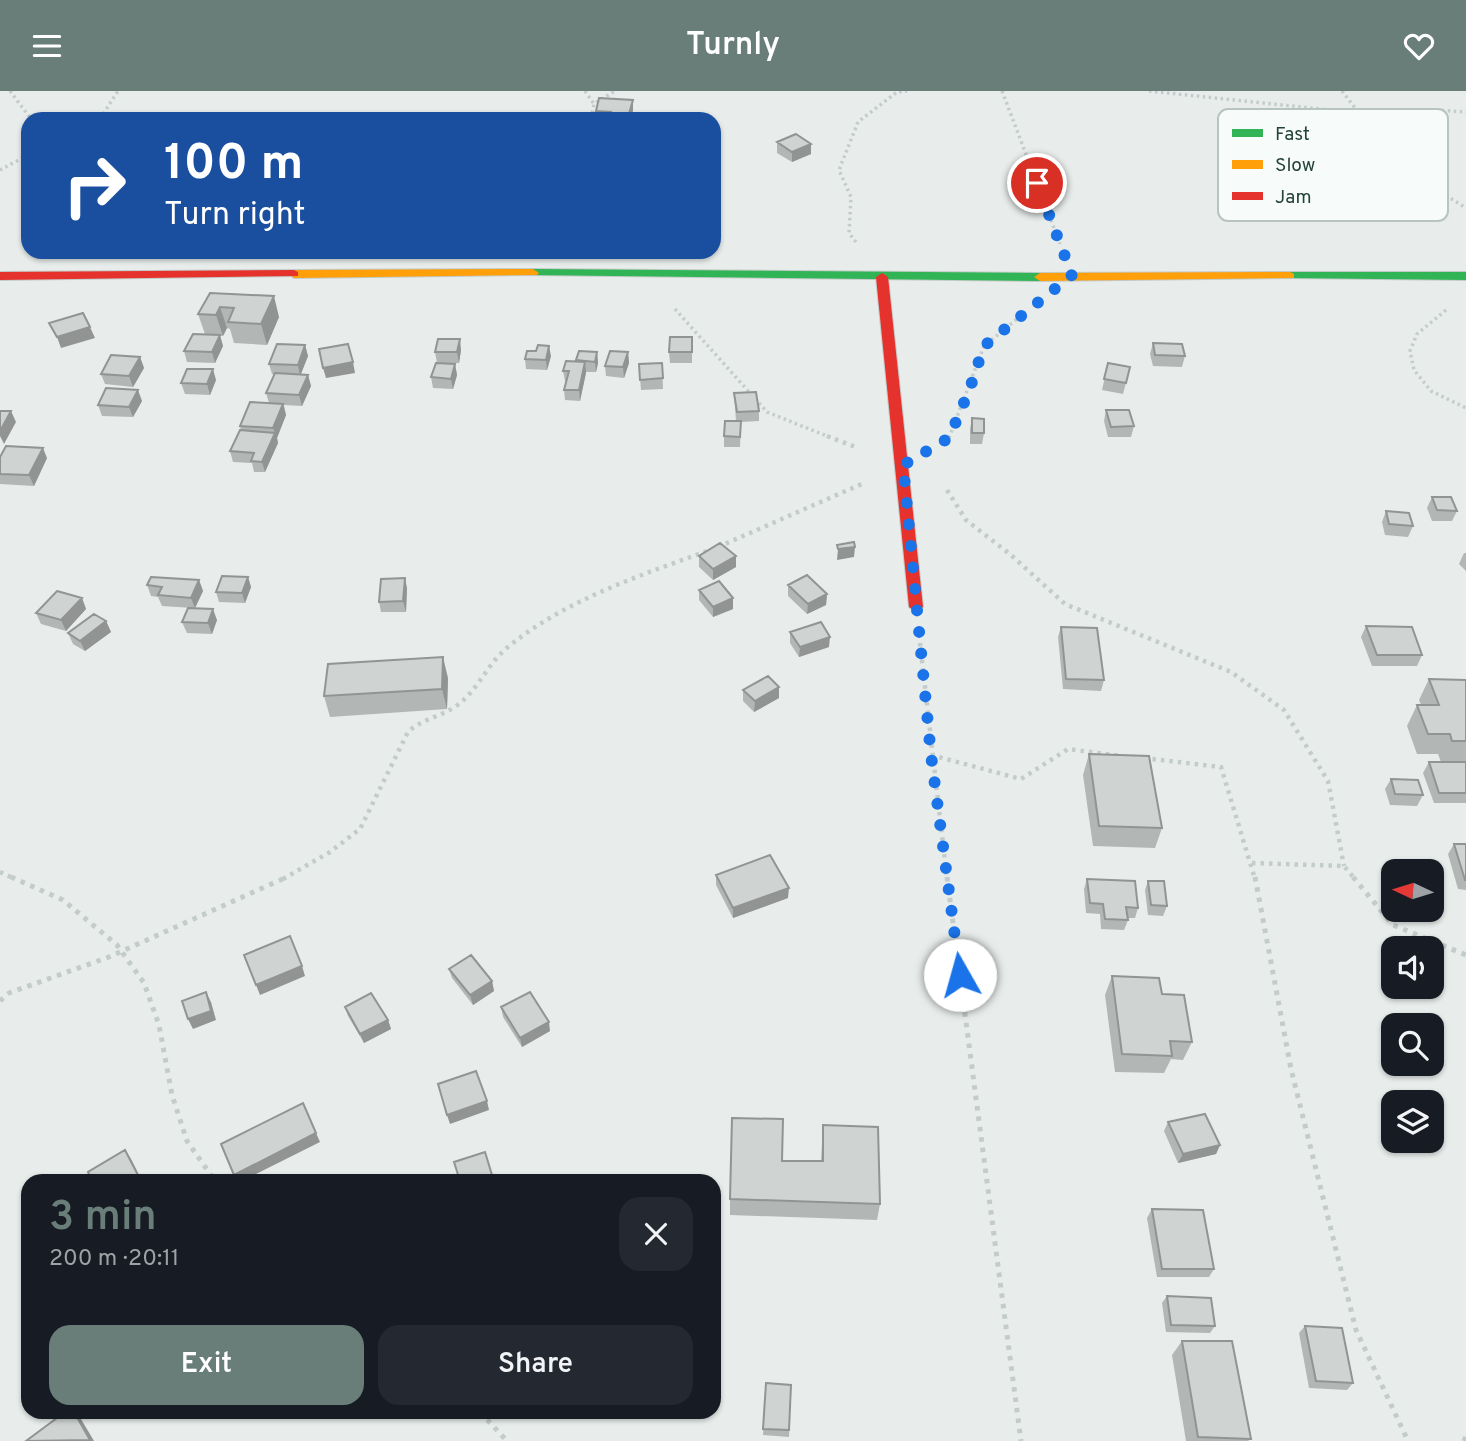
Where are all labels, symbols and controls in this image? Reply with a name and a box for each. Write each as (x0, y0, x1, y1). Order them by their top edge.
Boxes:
text: Turnly (686, 26, 780, 66)
icon: menu (28, 27, 66, 65)
icon: heart (1400, 27, 1438, 65)
legend (1218, 109, 1448, 221)
text: Fast (1275, 123, 1310, 147)
text: 100 m (164, 135, 303, 197)
icon: right (49, 140, 140, 231)
pin (1007, 153, 1067, 213)
text: Slow (1275, 154, 1315, 178)
icon: arrive (1018, 164, 1056, 202)
text: Jam (1275, 186, 1312, 210)
text: Turn right (164, 196, 306, 236)
north arrow (1381, 859, 1444, 922)
map controls (1381, 859, 1444, 1153)
button: sound (1381, 936, 1444, 999)
position arrow (923, 938, 997, 1012)
button: search (1381, 1013, 1444, 1076)
button: layers (1381, 1090, 1444, 1153)
text: 3 min (49, 1192, 157, 1245)
button: close (619, 1197, 693, 1271)
text: 200 m · 20:11 (49, 1245, 179, 1274)
button: Exit (49, 1325, 364, 1405)
button: Share (378, 1325, 693, 1405)

